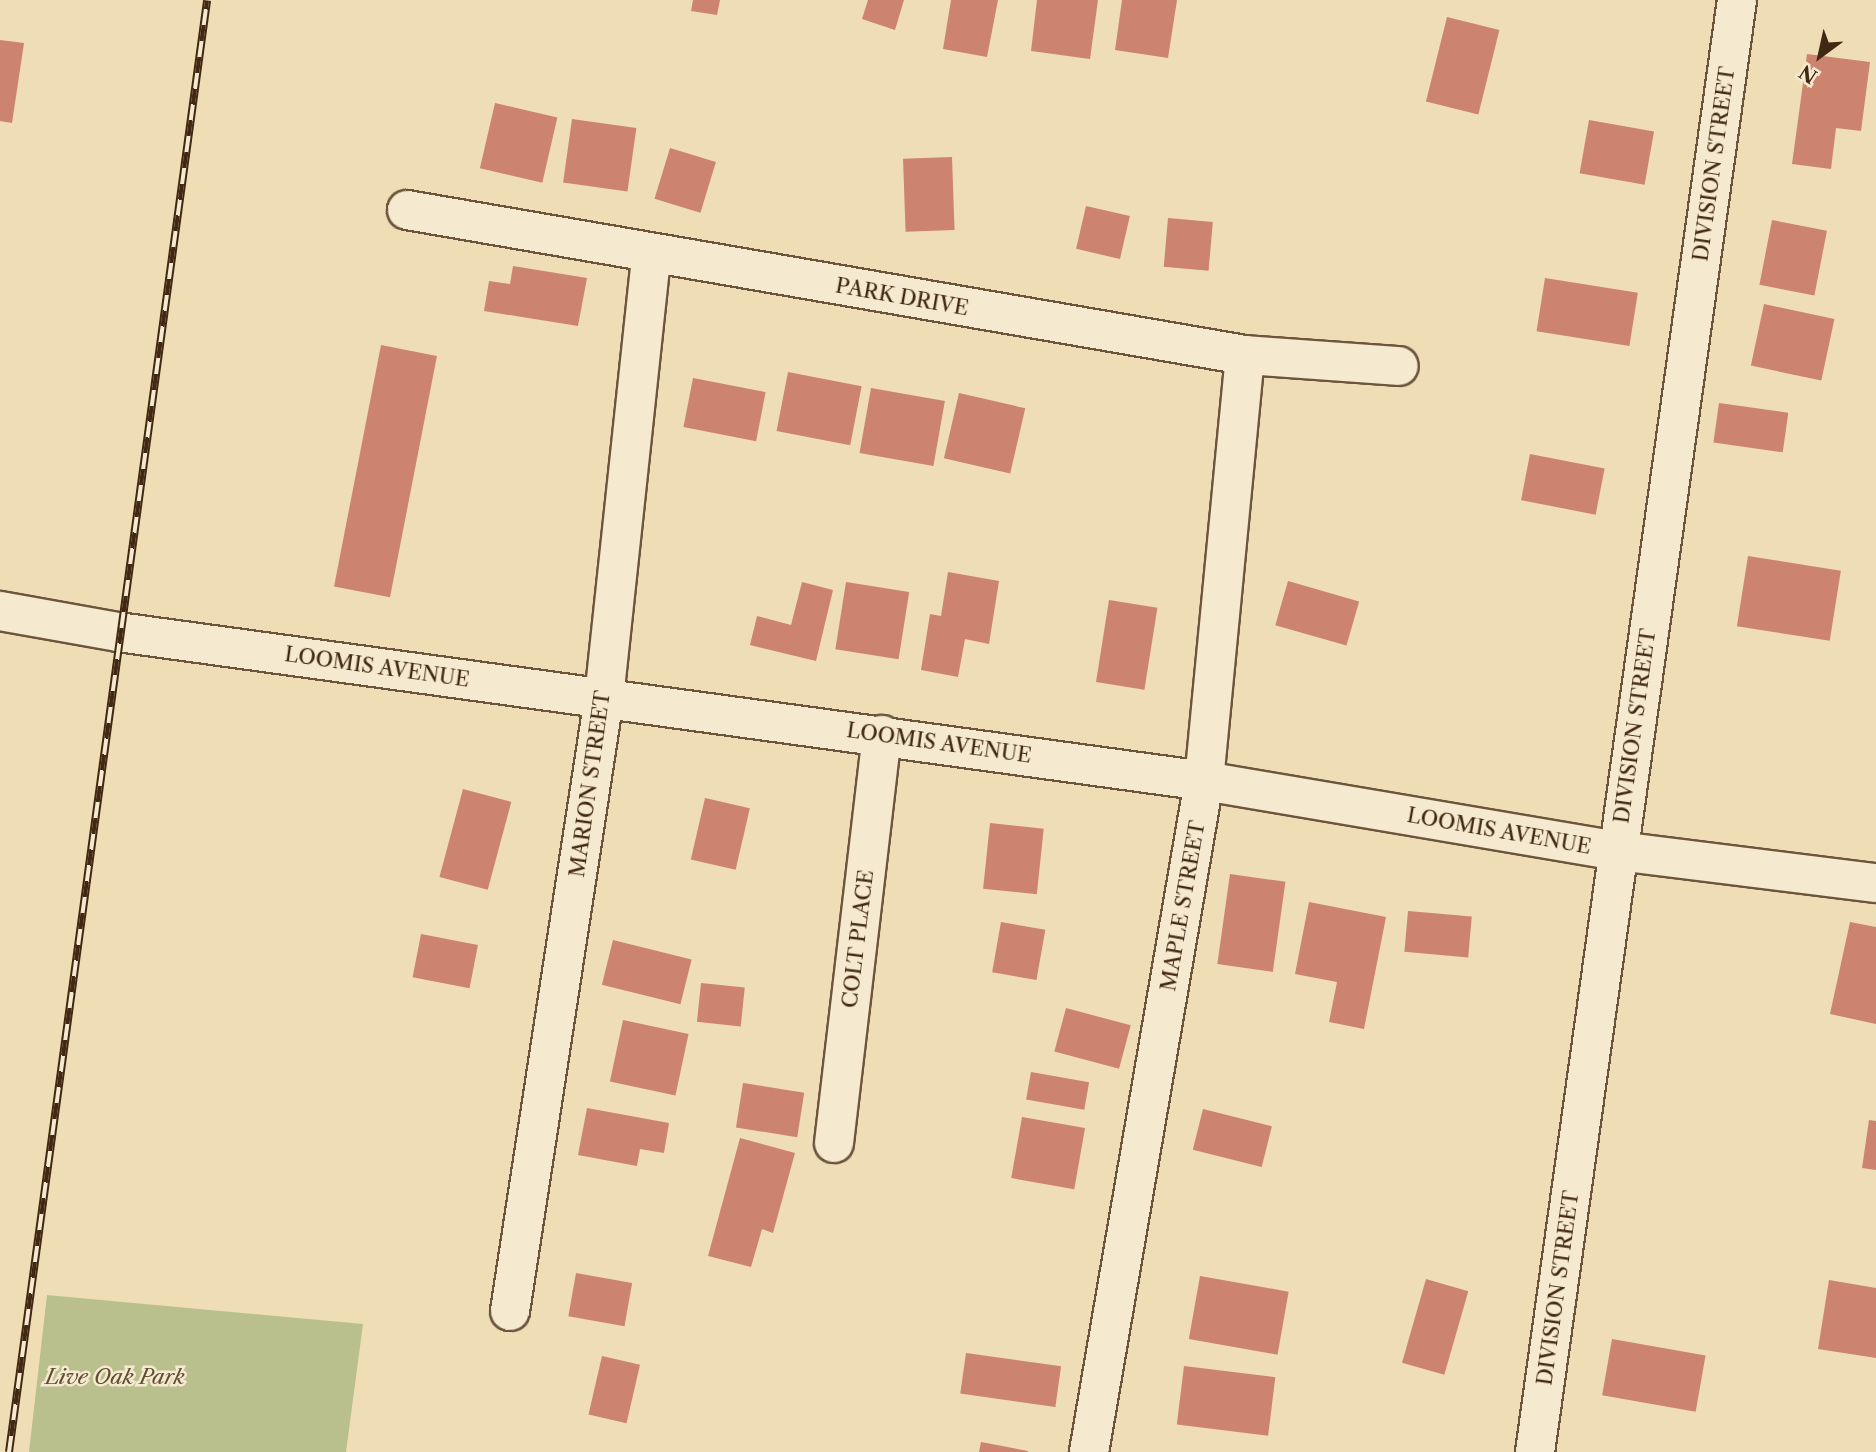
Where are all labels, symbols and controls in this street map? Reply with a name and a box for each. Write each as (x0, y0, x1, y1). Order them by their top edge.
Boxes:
north arrow (1785, 21, 1855, 91)
text: N (1795, 60, 1821, 88)
street label: DIVISION STREET (1688, 65, 1740, 263)
street label: PARK DRIVE (833, 273, 971, 321)
street label: DIVISION STREET (1609, 627, 1661, 825)
street label: LOOMIS AVENUE (283, 641, 471, 693)
street label: MARION STREET (564, 689, 616, 879)
street label: LOOMIS AVENUE (845, 717, 1033, 769)
street label: LOOMIS AVENUE (1405, 802, 1593, 860)
street label: MAPLE STREET (1156, 819, 1210, 993)
street label: COLT PLACE (837, 868, 879, 1010)
street label: DIVISION STREET (1532, 1189, 1584, 1387)
park label: Live Oak Park (45, 1364, 185, 1390)

